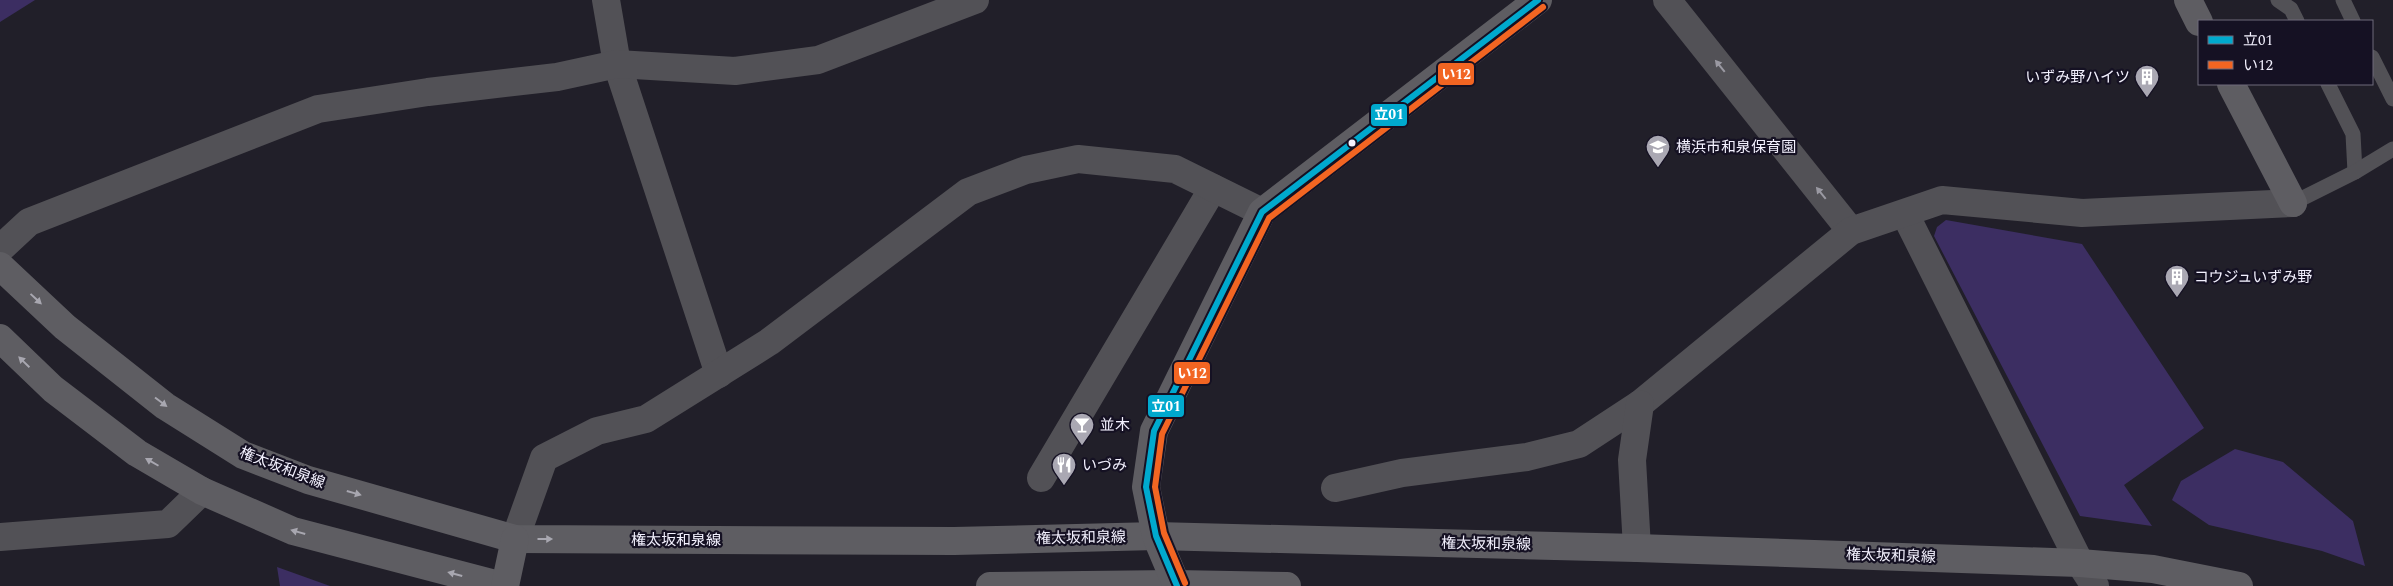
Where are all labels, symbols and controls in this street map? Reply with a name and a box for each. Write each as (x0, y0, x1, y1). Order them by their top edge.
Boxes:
legend (2198, 20, 2373, 85)
text: 立01 (2243, 29, 2273, 52)
text: い12 (2243, 54, 2273, 77)
one-way arrow (1714, 60, 1725, 73)
line badge: い12 (1437, 62, 1475, 86)
text: い12 (1441, 64, 1471, 85)
building icon: いずみ野ハイツ (2134, 64, 2160, 98)
place label: いずみ野ハイツ (2025, 66, 2130, 89)
line badge: 立01 (1370, 103, 1408, 127)
text: 立01 (1374, 104, 1404, 125)
school or university icon: 横浜市和泉保育園 (1645, 134, 1671, 168)
place label: 横浜市和泉保育園 (1676, 136, 1796, 159)
unlabelled marker (1347, 138, 1357, 148)
one-way arrow (1815, 187, 1826, 200)
building icon: コウジュいずみ野 (2164, 264, 2190, 298)
place label: コウジュいずみ野 (2194, 266, 2312, 289)
one-way arrow (29, 293, 41, 305)
one-way arrow (19, 356, 31, 368)
line badge: い12 (1173, 361, 1211, 385)
text: い12 (1177, 363, 1207, 384)
line badge: 立01 (1147, 394, 1185, 418)
text: 立01 (1151, 396, 1181, 417)
one-way arrow (154, 397, 167, 408)
bar icon: 並木 (1069, 412, 1095, 446)
place label: 並木 (1100, 414, 1130, 437)
street label: 権太坂和泉線 (236, 441, 328, 495)
restaurant icon: いづみ (1051, 452, 1077, 486)
place label: いづみ (1082, 454, 1127, 477)
one-way arrow (146, 457, 159, 466)
one-way arrow (347, 489, 362, 497)
street label: 権太坂和泉線 (1036, 526, 1126, 550)
one-way arrow (291, 528, 306, 536)
street label: 権太坂和泉線 (631, 529, 721, 552)
street label: 権太坂和泉線 (1441, 532, 1531, 556)
one-way arrow (537, 535, 553, 543)
street label: 権太坂和泉線 (1846, 543, 1936, 569)
one-way arrow (448, 569, 463, 577)

